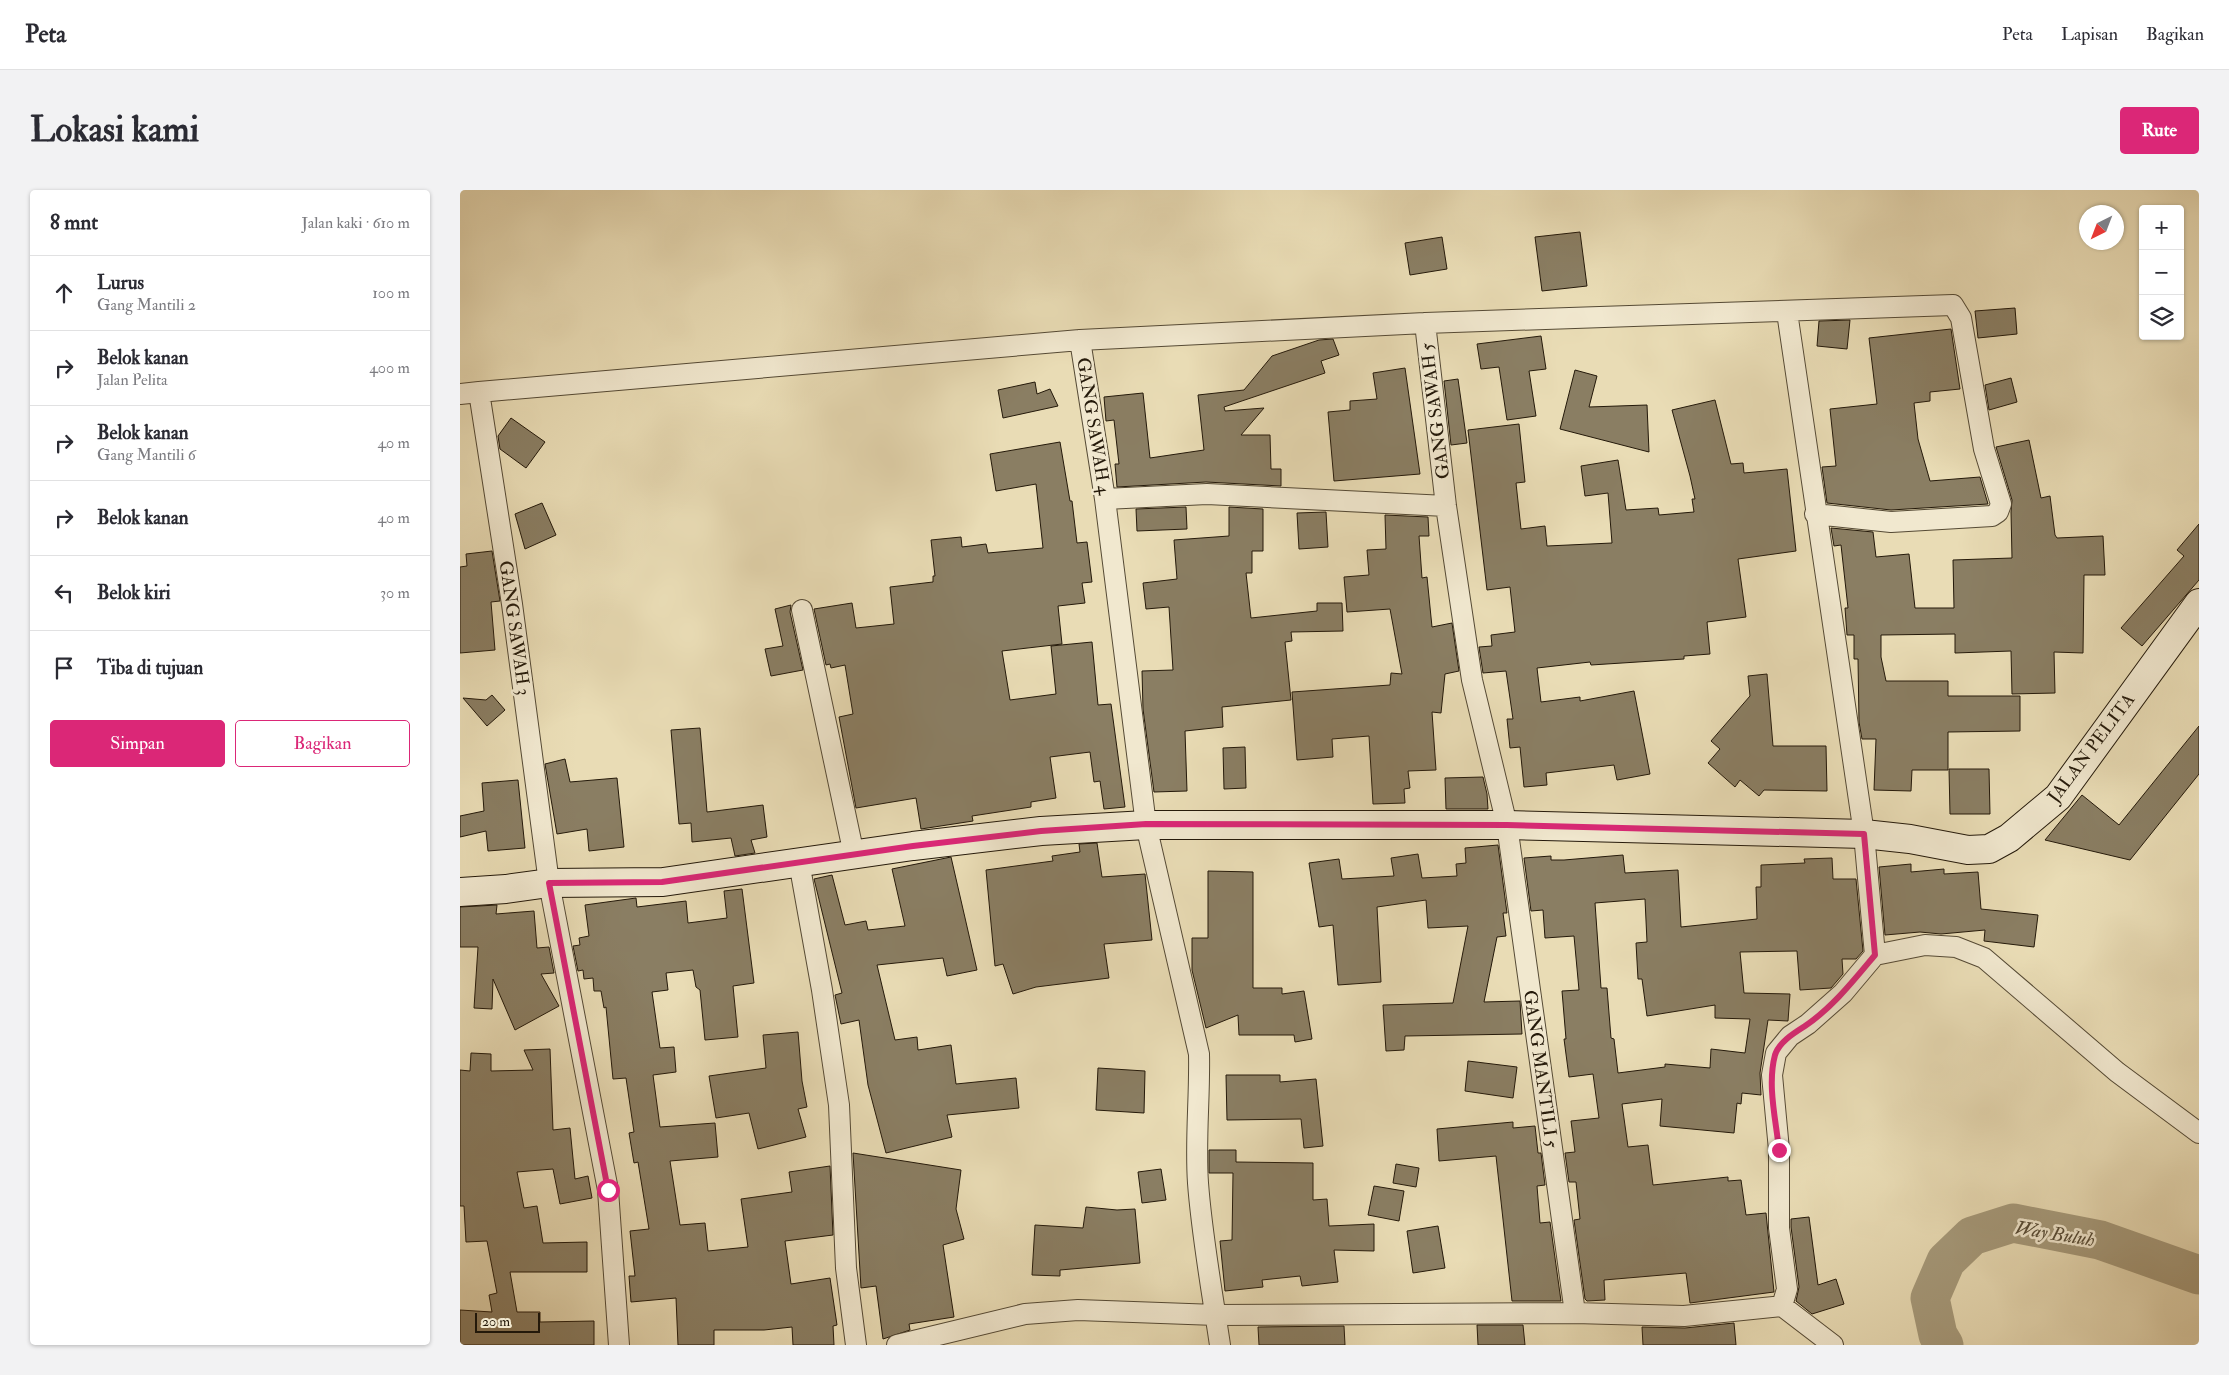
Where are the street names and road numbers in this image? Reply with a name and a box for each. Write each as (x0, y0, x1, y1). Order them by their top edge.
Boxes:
street label: GANG SAWAH 5 (1416, 342, 1455, 480)
street label: GANG SAWAH 4 (1071, 356, 1116, 498)
street label: GANG SAWAH 3 (494, 559, 535, 697)
street label: JALAN PELITA (2042, 688, 2140, 809)
street label: GANG MANTILI 5 (1518, 989, 1563, 1150)

